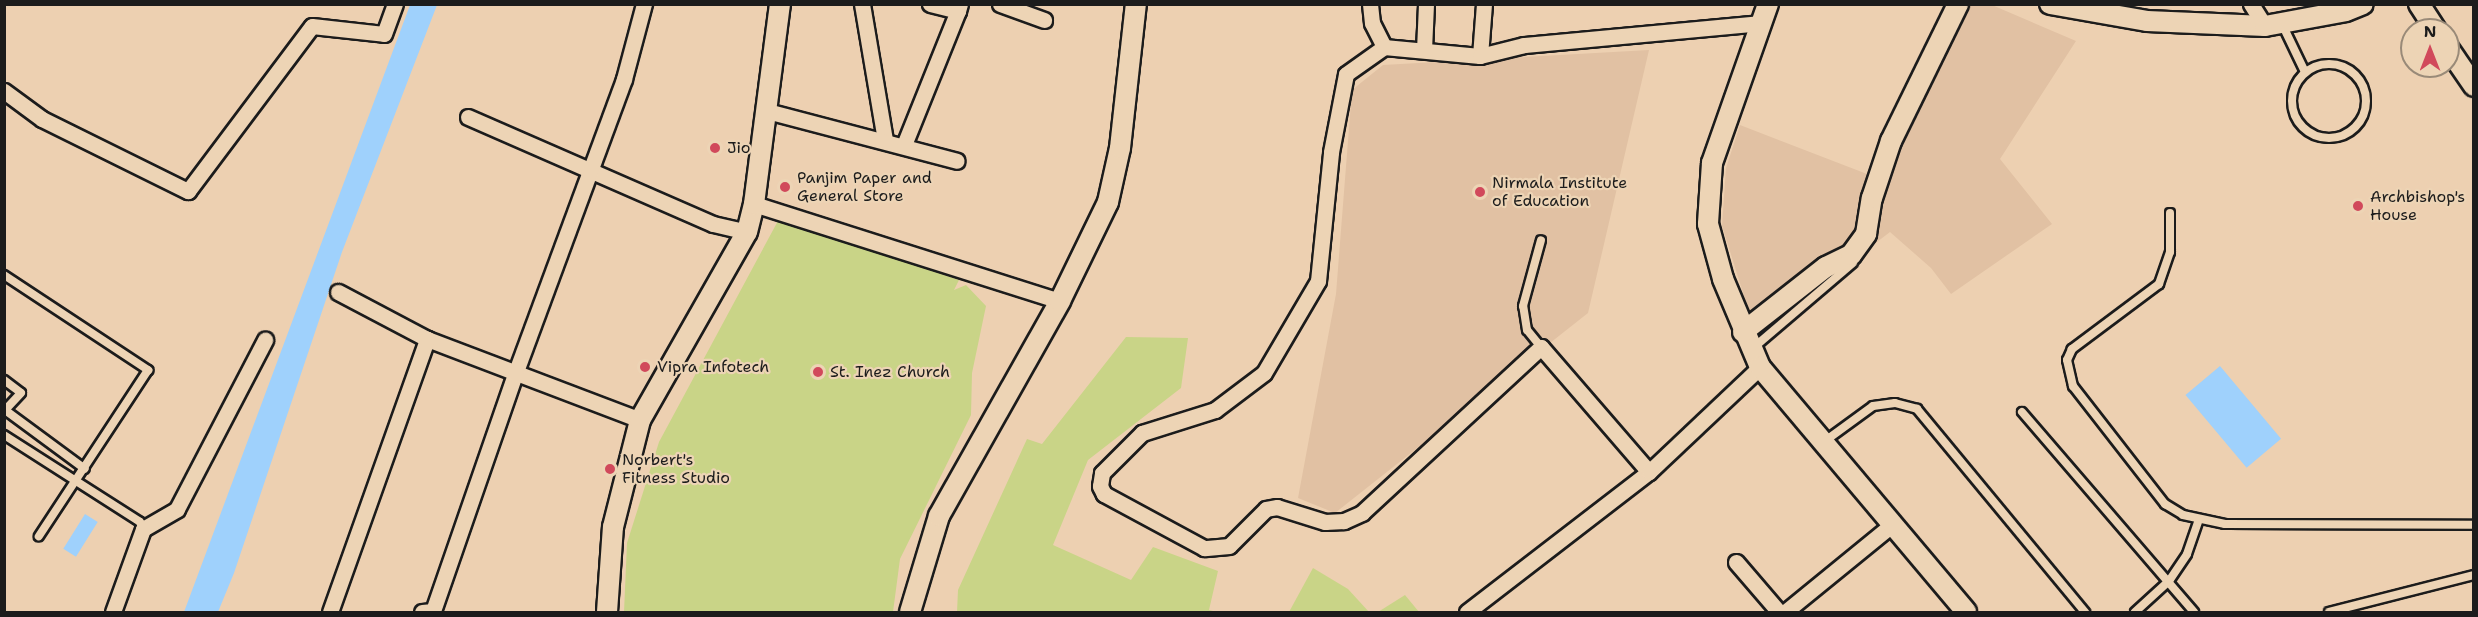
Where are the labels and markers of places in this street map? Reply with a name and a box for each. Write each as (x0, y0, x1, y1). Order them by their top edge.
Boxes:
place label: Jio (727, 138, 751, 158)
marker: Jio (708, 141, 722, 155)
place label: Panjim Paper and General Store (797, 168, 932, 206)
place label: Nirmala Institute of Education (1492, 173, 1627, 211)
marker: Panjim Paper and General Store (778, 180, 792, 194)
marker: Nirmala Institute of Education (1473, 185, 1487, 199)
place label: Archbishop's House (2370, 187, 2465, 225)
marker: Archbishop's House (2351, 199, 2365, 213)
place label: Vipra Infotech (657, 357, 769, 377)
marker: Vipra Infotech (638, 360, 652, 374)
place label: St. Inez Church (830, 362, 950, 382)
marker: St. Inez Church (811, 365, 825, 379)
place label: Norbert's Fitness Studio (622, 450, 730, 488)
marker: Norbert's Fitness Studio (603, 462, 617, 476)

